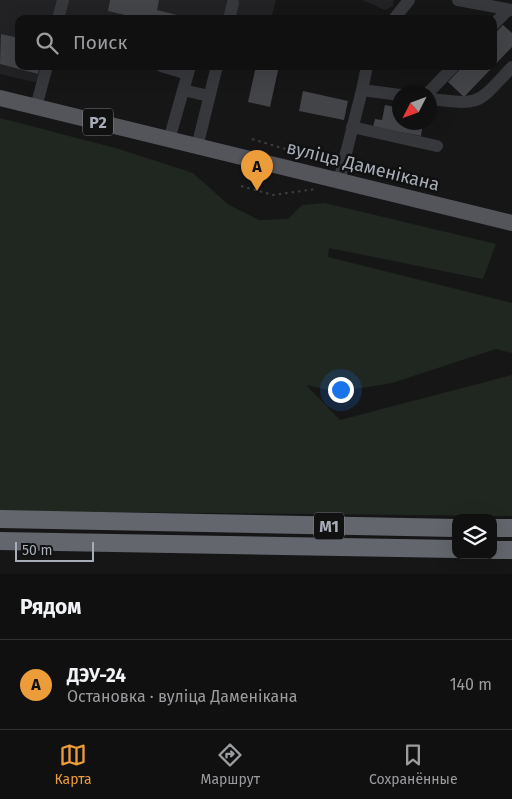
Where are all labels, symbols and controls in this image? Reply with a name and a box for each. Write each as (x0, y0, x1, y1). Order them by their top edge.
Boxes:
search box (15, 15, 497, 70)
icon: search (33, 29, 61, 57)
text: Поиск (73, 31, 127, 54)
north arrow (392, 85, 437, 130)
road number: Р2 (83, 108, 113, 136)
street label: вуліца Даменікана (284, 136, 442, 196)
pin: A (241, 150, 273, 191)
your location (328, 377, 354, 403)
road number: М1 (314, 512, 344, 540)
map controls (452, 514, 497, 559)
button: layers (452, 514, 497, 559)
scale bar (15, 539, 94, 562)
text: 50 m (22, 542, 53, 559)
text: Рядом (20, 594, 81, 620)
text: ДЭУ-24 (67, 664, 126, 687)
text: A (31, 675, 41, 694)
text: 140 m (450, 675, 492, 694)
text: Остановка · вуліца Даменікана (67, 687, 297, 706)
tab: Карта (54, 741, 92, 788)
tab: Маршрут (201, 741, 260, 788)
tab: Сохранённые (369, 741, 458, 788)

